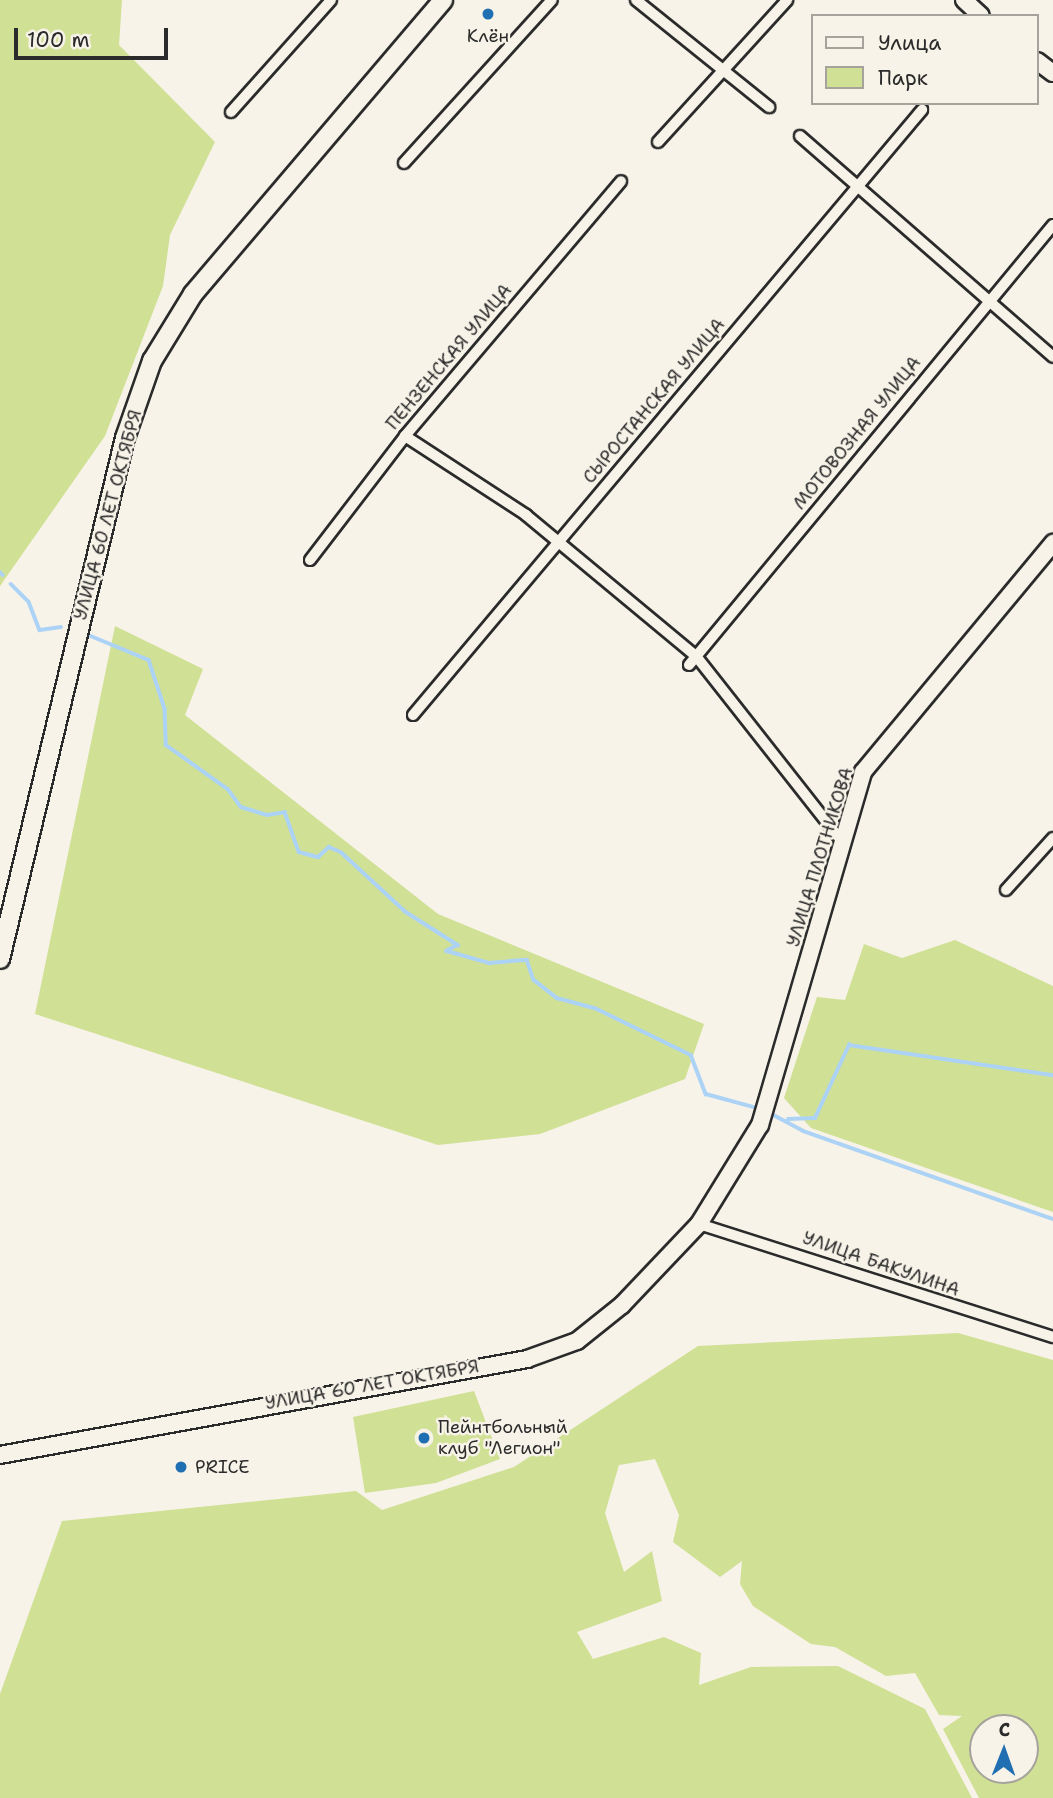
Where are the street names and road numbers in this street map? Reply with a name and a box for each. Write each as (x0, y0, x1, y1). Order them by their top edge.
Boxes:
street label: ПЕНЗЕНСКАЯ УЛИЦА (382, 280, 516, 434)
street label: СЫРОСТАНСКАЯ УЛИЦА (579, 314, 729, 488)
street label: МОТОВОЗНАЯ УЛИЦА (789, 352, 925, 514)
street label: УЛИЦА 60 ЛЕТ ОКТЯБРЯ (70, 408, 146, 622)
street label: УЛИЦА ПЛОТНИКОВА (782, 765, 858, 949)
street label: УЛИЦА БАКУЛИНА (800, 1227, 962, 1301)
street label: УЛИЦА 60 ЛЕТ ОКТЯБРЯ (263, 1356, 481, 1414)

